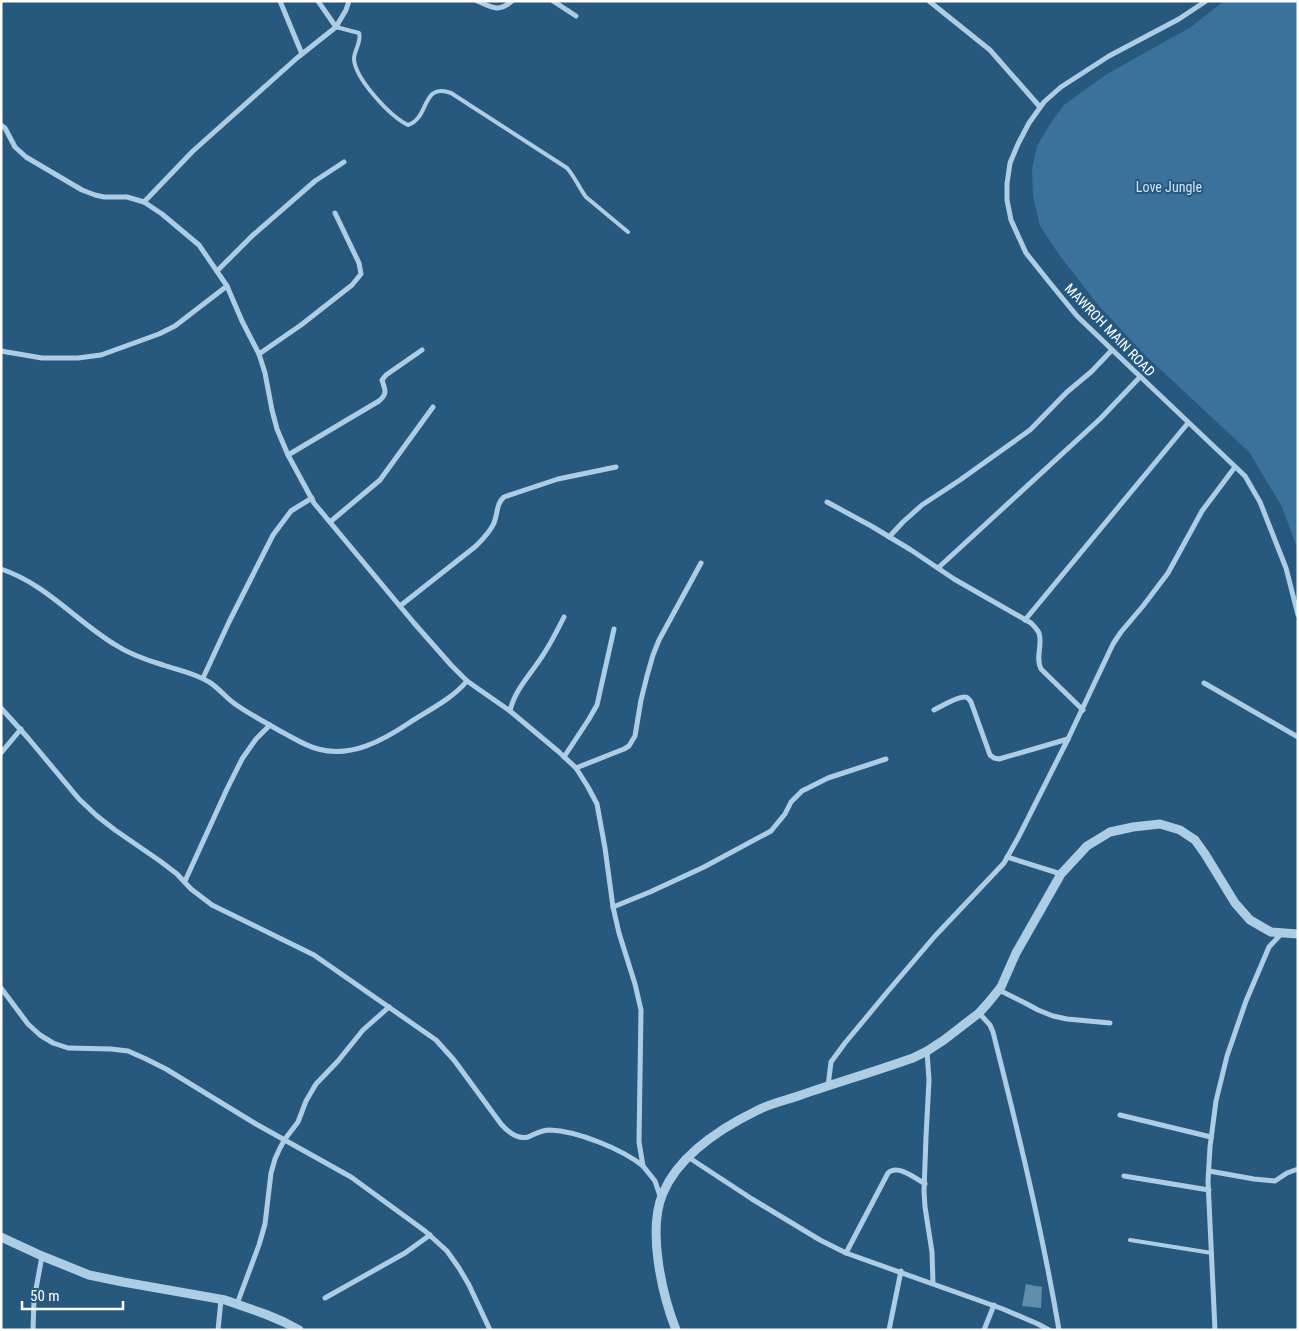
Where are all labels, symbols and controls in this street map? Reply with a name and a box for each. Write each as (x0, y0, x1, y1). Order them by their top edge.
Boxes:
park label: Love Jungle (1136, 179, 1203, 195)
street label: MAWROH MAIN ROAD (1062, 280, 1158, 380)
scale bar (22, 1278, 124, 1310)
text: 50 m (30, 1287, 60, 1305)

